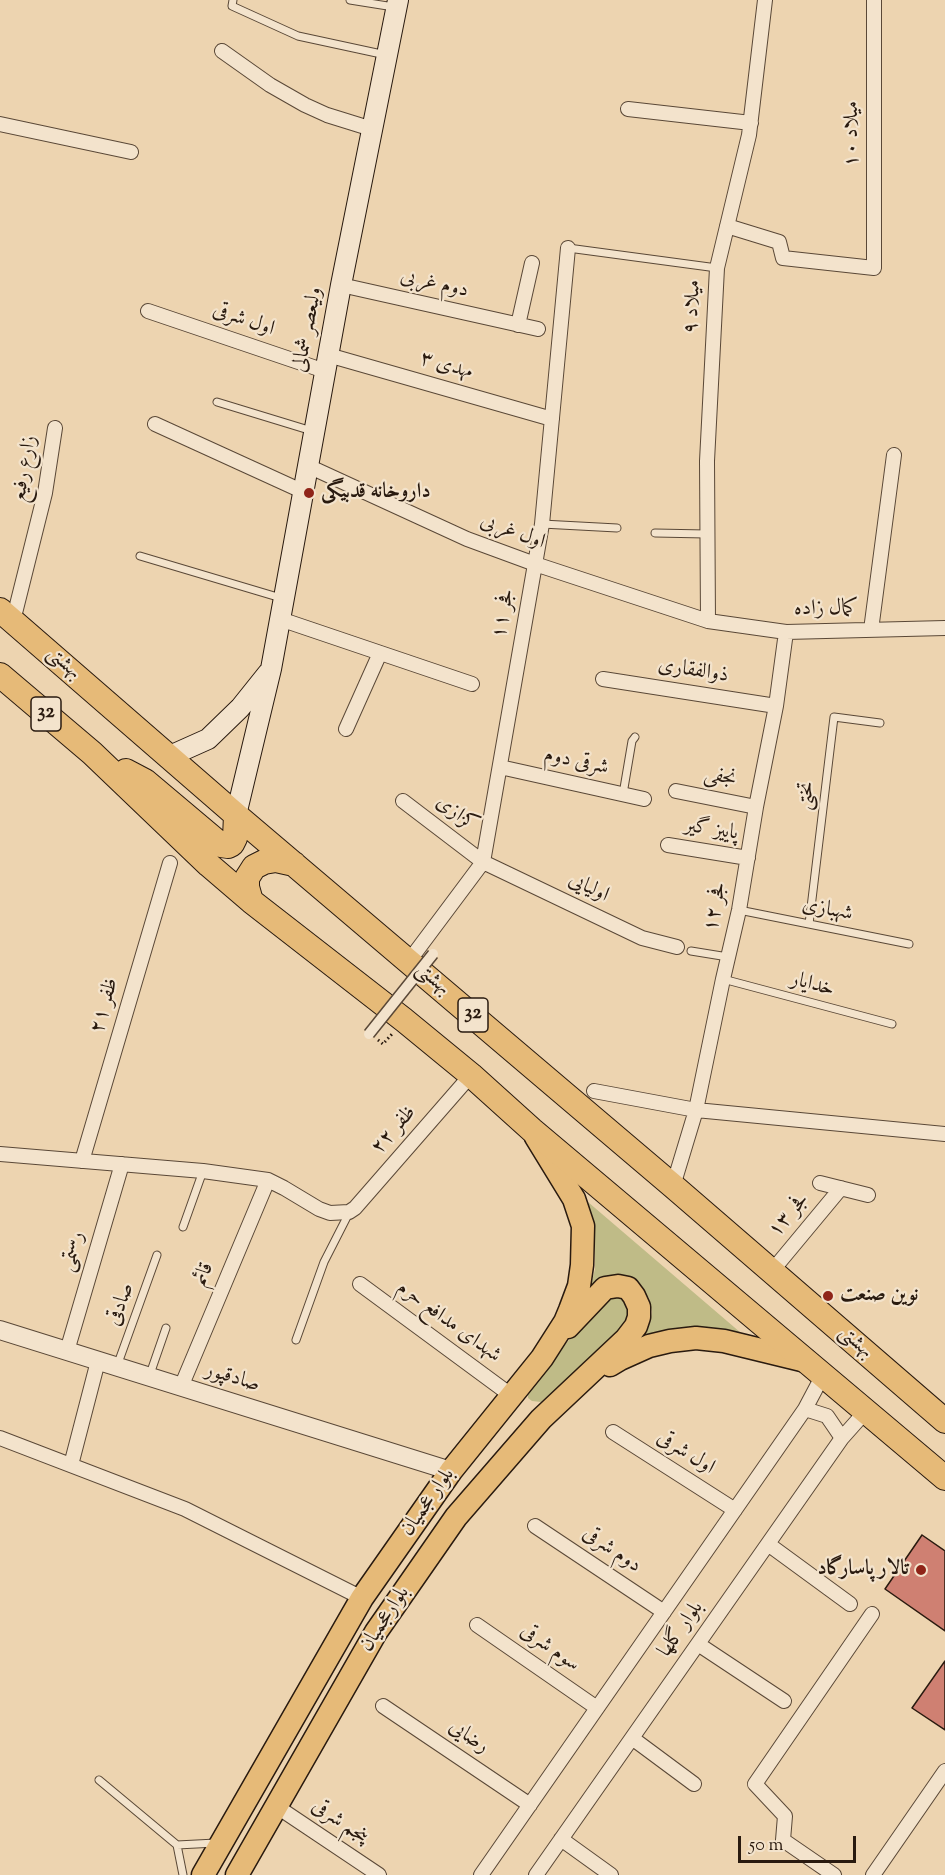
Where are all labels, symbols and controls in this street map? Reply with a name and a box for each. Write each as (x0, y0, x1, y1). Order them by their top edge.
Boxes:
street label: میلاد ۱۰ (840, 101, 866, 167)
street label: دوم غربی (398, 265, 470, 305)
street label: میلاد ۹ (680, 279, 708, 335)
street label: ولیعصر شمالی (288, 285, 330, 375)
street label: اول شرقی (209, 299, 277, 343)
street label: مهدی ۳ (417, 347, 475, 387)
street label: زارع رفیع (8, 434, 44, 504)
place label: داروخانه قدبیگی (321, 480, 431, 506)
marker: داروخانه قدبیگی (302, 486, 316, 500)
street label: اول غربی (476, 510, 548, 556)
street label: فجر ۱۱ (488, 587, 522, 641)
street label: کمال زاده (794, 597, 858, 623)
street label: بهشتی (40, 642, 86, 686)
street label: ذوالفقاری (656, 654, 730, 690)
road number: 32 (31, 697, 61, 731)
street label: شرقی دوم (541, 744, 611, 782)
street label: نجفی (702, 762, 738, 794)
street label: تختی (794, 780, 822, 812)
street label: کزازی (430, 791, 482, 839)
street label: پاییز گیر (682, 814, 740, 848)
street label: اولیایی (564, 868, 612, 910)
street label: فجر ۱۲ (700, 880, 734, 934)
street label: شهبازی (799, 894, 855, 928)
street label: بهشتی (409, 958, 455, 1002)
street label: خدایار (787, 968, 837, 1004)
street label: ظفر ۲۱ (86, 976, 126, 1036)
road number: 32 (458, 998, 488, 1032)
street label: ظفر ۲۲ (367, 1102, 423, 1160)
street label: فجر ۱۳ (764, 1189, 816, 1243)
street label: رستمی (56, 1229, 92, 1275)
street label: قائم (189, 1259, 221, 1291)
street label: شهدای مدافع حرم (391, 1277, 505, 1369)
street label: صادقی (103, 1280, 141, 1330)
place label: نوین صنعت (840, 1283, 918, 1309)
marker: نوین صنعت (821, 1289, 835, 1303)
street label: بهشتی (832, 1321, 878, 1365)
street label: صادقپور (202, 1359, 262, 1399)
street label: اول شرقی (651, 1426, 719, 1482)
street label: بلوار عجمیان (396, 1464, 462, 1542)
street label: دوم شرقی (577, 1522, 645, 1580)
place label: تالار پاسارگاد (817, 1557, 909, 1583)
marker: تالار پاسارگاد (914, 1563, 928, 1577)
street label: بلوارعجمیان (355, 1582, 417, 1658)
street label: بلوار گلها (654, 1597, 710, 1663)
street label: سوم شرقی (514, 1619, 584, 1679)
street label: رضایی (443, 1715, 493, 1761)
street label: پنجم شرقی (306, 1795, 372, 1851)
scale bar (741, 1824, 860, 1862)
text: 50 m (749, 1833, 783, 1859)

